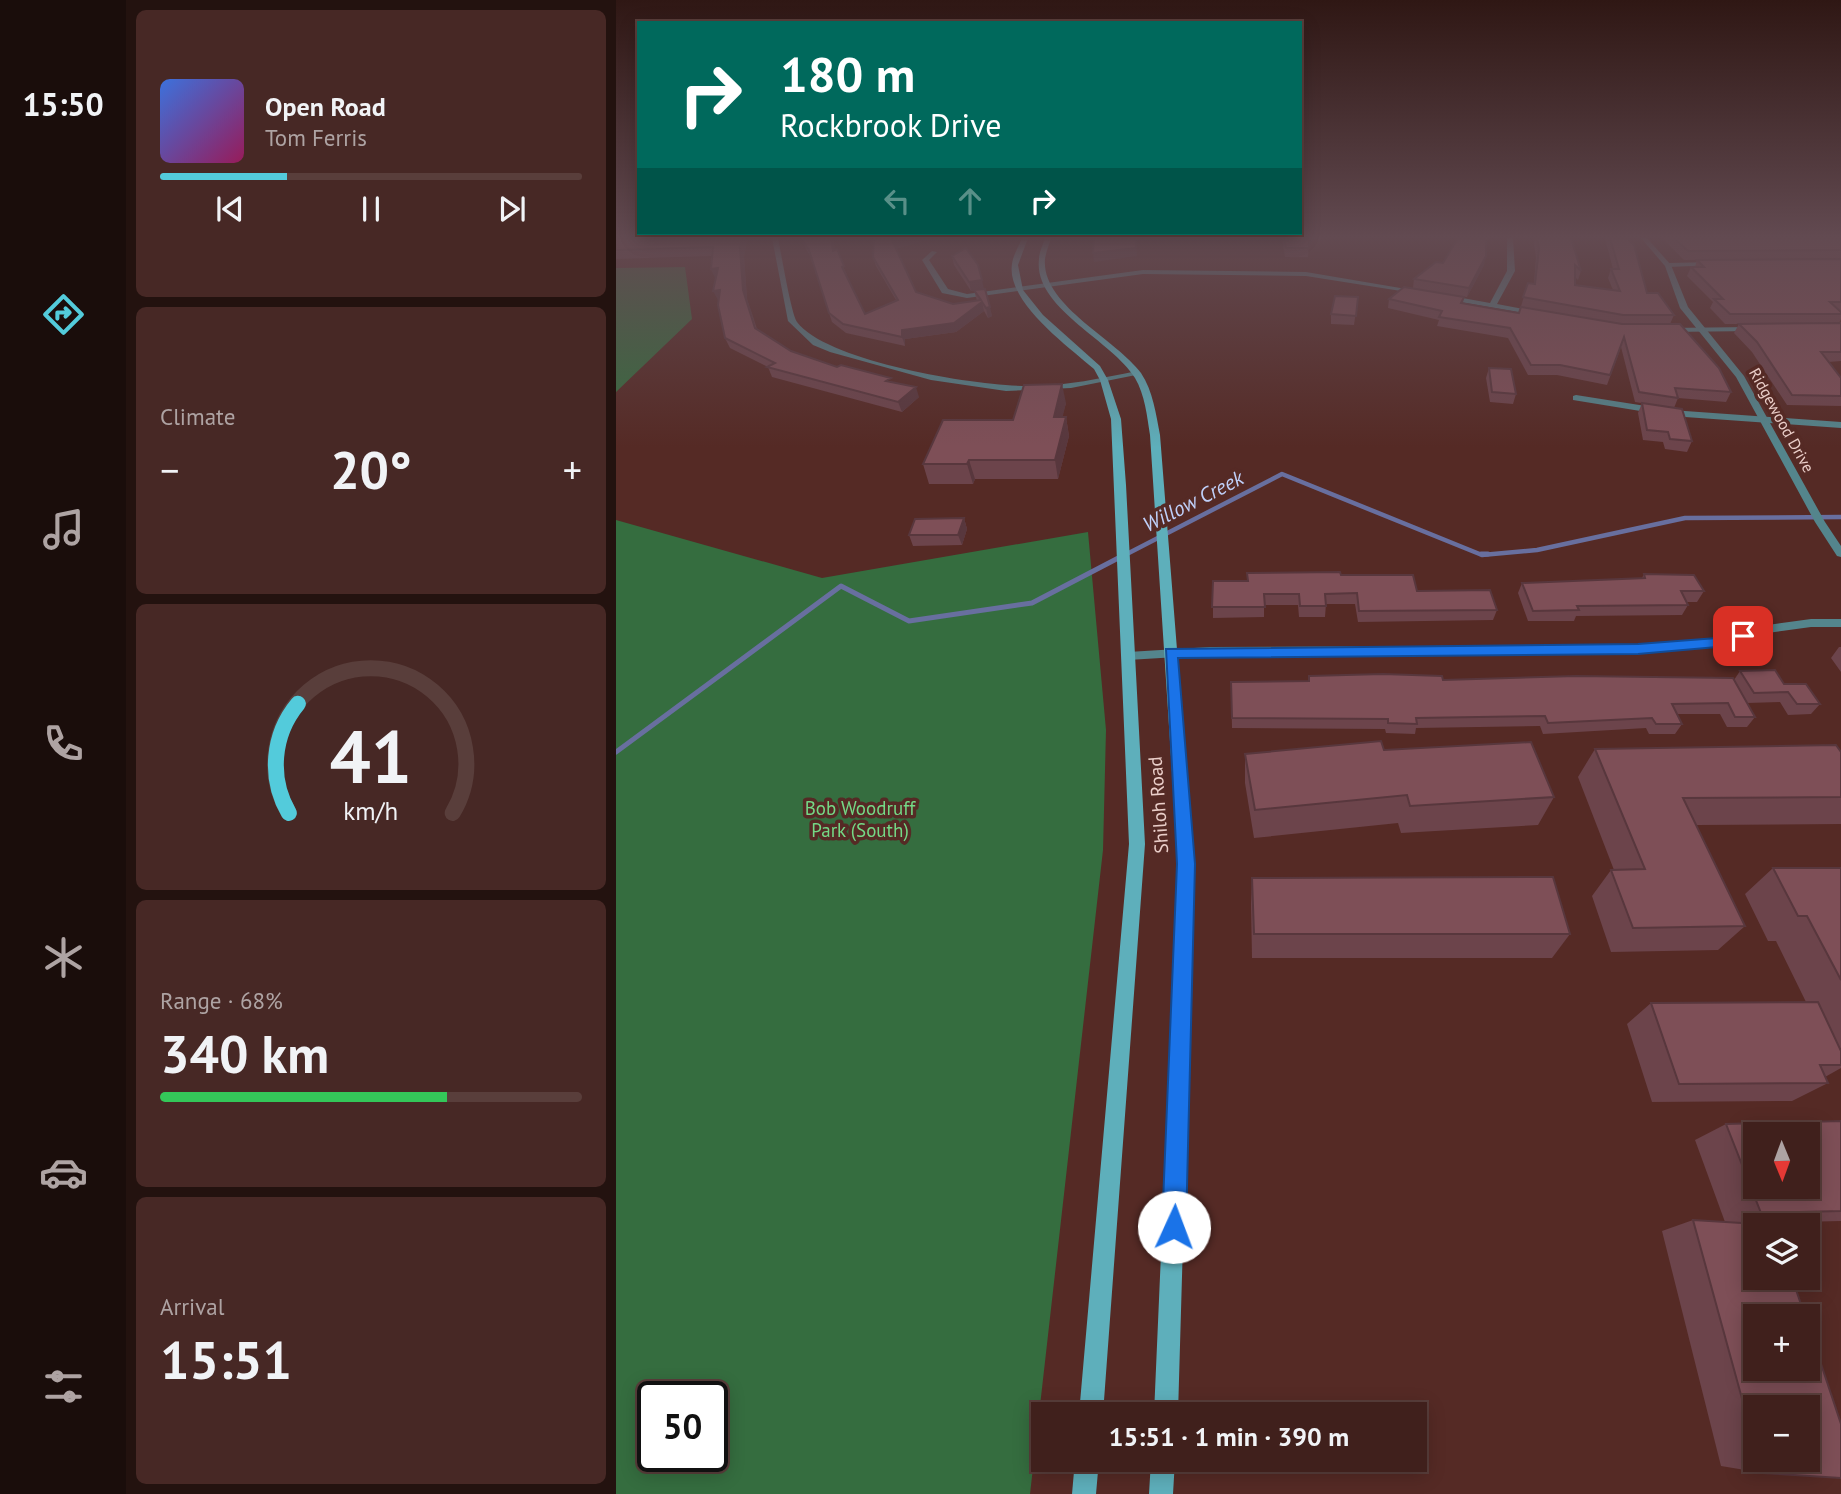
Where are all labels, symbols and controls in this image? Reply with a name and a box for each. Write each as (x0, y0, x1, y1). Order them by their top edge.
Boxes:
text: 180 m (780, 42, 915, 106)
icon: right (665, 49, 756, 140)
text: 15:50 (22, 83, 104, 125)
text: Open Road (265, 90, 386, 123)
text: Rockbrook Drive (780, 104, 1002, 146)
text: Tom Ferris (265, 123, 367, 152)
icon: left (878, 182, 916, 220)
icon: ahead (951, 182, 989, 220)
icon: right (1024, 182, 1062, 220)
icon: previous (211, 190, 249, 228)
icon: pause (352, 190, 390, 228)
icon: next (493, 190, 531, 228)
icon: directions (39, 290, 88, 339)
street label: Ridgewood Drive (1745, 364, 1819, 476)
text: Climate (160, 402, 235, 431)
text: 20° (330, 436, 412, 503)
text: − (160, 445, 179, 494)
text: + (563, 445, 582, 494)
water label: Willow Creek (1138, 463, 1249, 538)
icon: music (39, 505, 88, 554)
pin (1713, 606, 1773, 666)
icon: arrive (1724, 617, 1762, 655)
text: 41 (330, 709, 412, 803)
icon: phone (39, 719, 88, 768)
street label: Shiloh Road (1143, 756, 1173, 854)
text: km/h (344, 795, 398, 827)
park label: Bob Woodruff Park (South) (805, 796, 916, 842)
icon: climate (39, 933, 88, 982)
text: Range · 68% (160, 986, 283, 1015)
text: 340 km (160, 1020, 329, 1087)
north arrow (1743, 1122, 1820, 1199)
map controls (1743, 1122, 1820, 1472)
icon: car (39, 1148, 88, 1197)
position arrow (1137, 1190, 1211, 1264)
button: layers (1743, 1213, 1820, 1290)
text: Arrival (160, 1292, 224, 1321)
button: + (1743, 1304, 1820, 1381)
text: 15:51 (160, 1326, 292, 1393)
icon: filters (39, 1362, 88, 1411)
speed limit sign: 50 (637, 1381, 728, 1472)
button: − (1743, 1395, 1820, 1472)
text: 15:51 · 1 min · 390 m (1109, 1420, 1349, 1453)

